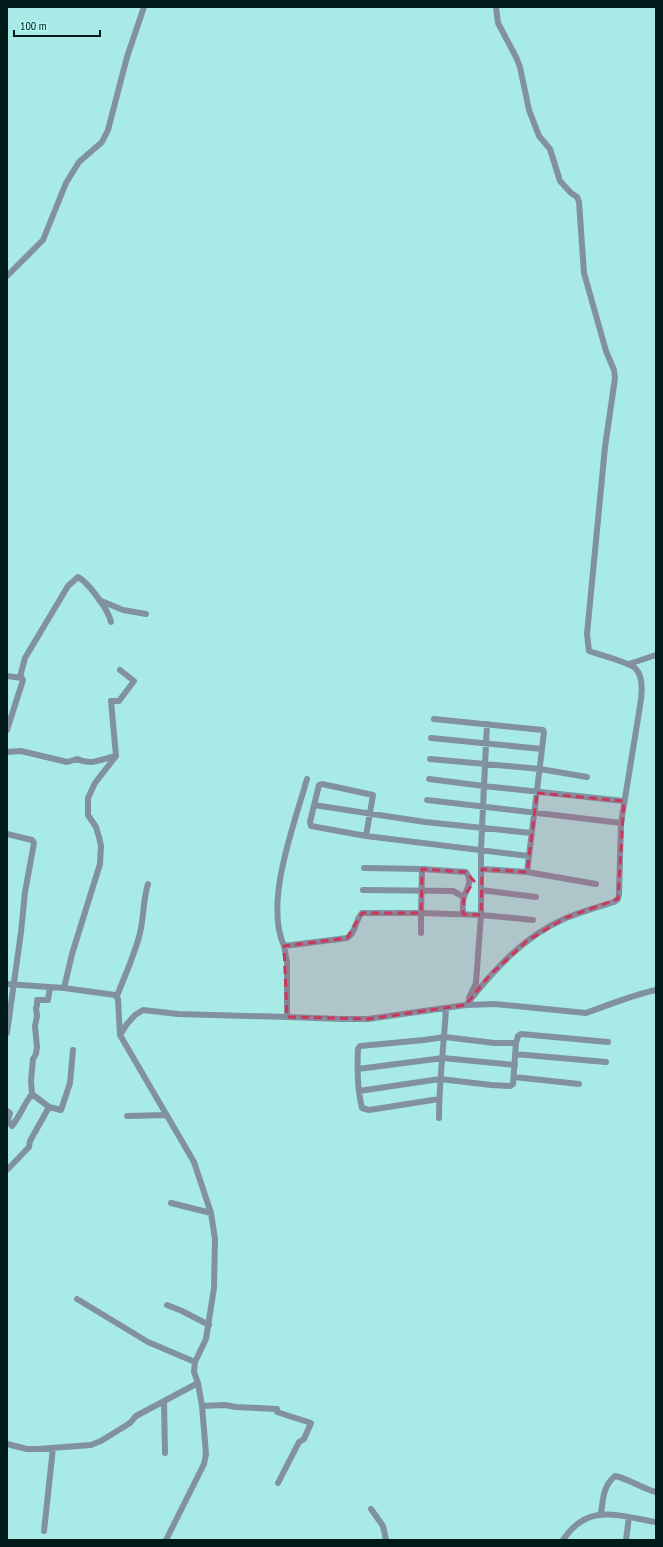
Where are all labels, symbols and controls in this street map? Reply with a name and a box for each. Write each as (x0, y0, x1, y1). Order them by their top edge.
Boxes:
scale bar (14, 12, 100, 38)
text: 100 m (20, 18, 47, 33)

